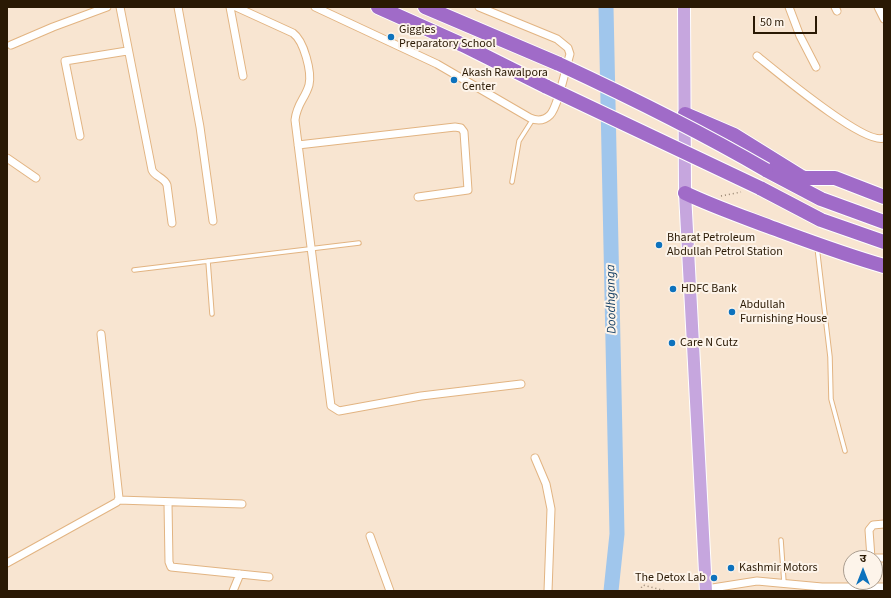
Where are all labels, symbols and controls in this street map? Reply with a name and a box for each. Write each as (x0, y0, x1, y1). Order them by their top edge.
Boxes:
scale bar (755, 8, 819, 34)
text: 50 m (760, 14, 784, 31)
place label: Giggles Preparatory School (399, 23, 495, 51)
marker: Giggles Preparatory School (386, 32, 396, 42)
place label: Akash Rawalpora Center (462, 66, 548, 94)
marker: Akash Rawalpora Center (449, 75, 459, 85)
place label: Bharat Petroleum Abdullah Petrol Station (667, 231, 783, 259)
marker: Bharat Petroleum Abdullah Petrol Station (654, 240, 664, 250)
water label: Doodhganga (604, 264, 620, 334)
place label: HDFC Bank (681, 282, 737, 296)
marker: HDFC Bank (668, 284, 678, 294)
place label: Abdullah Furnishing House (740, 298, 827, 326)
marker: Abdullah Furnishing House (727, 307, 737, 317)
place label: Care N Cutz (680, 336, 738, 350)
marker: Care N Cutz (667, 338, 677, 348)
north arrow (843, 550, 883, 590)
text: उ (860, 551, 866, 566)
place label: Kashmir Motors (739, 561, 818, 575)
marker: Kashmir Motors (726, 563, 736, 573)
place label: The Detox Lab (635, 571, 706, 585)
marker: The Detox Lab (709, 573, 719, 583)

